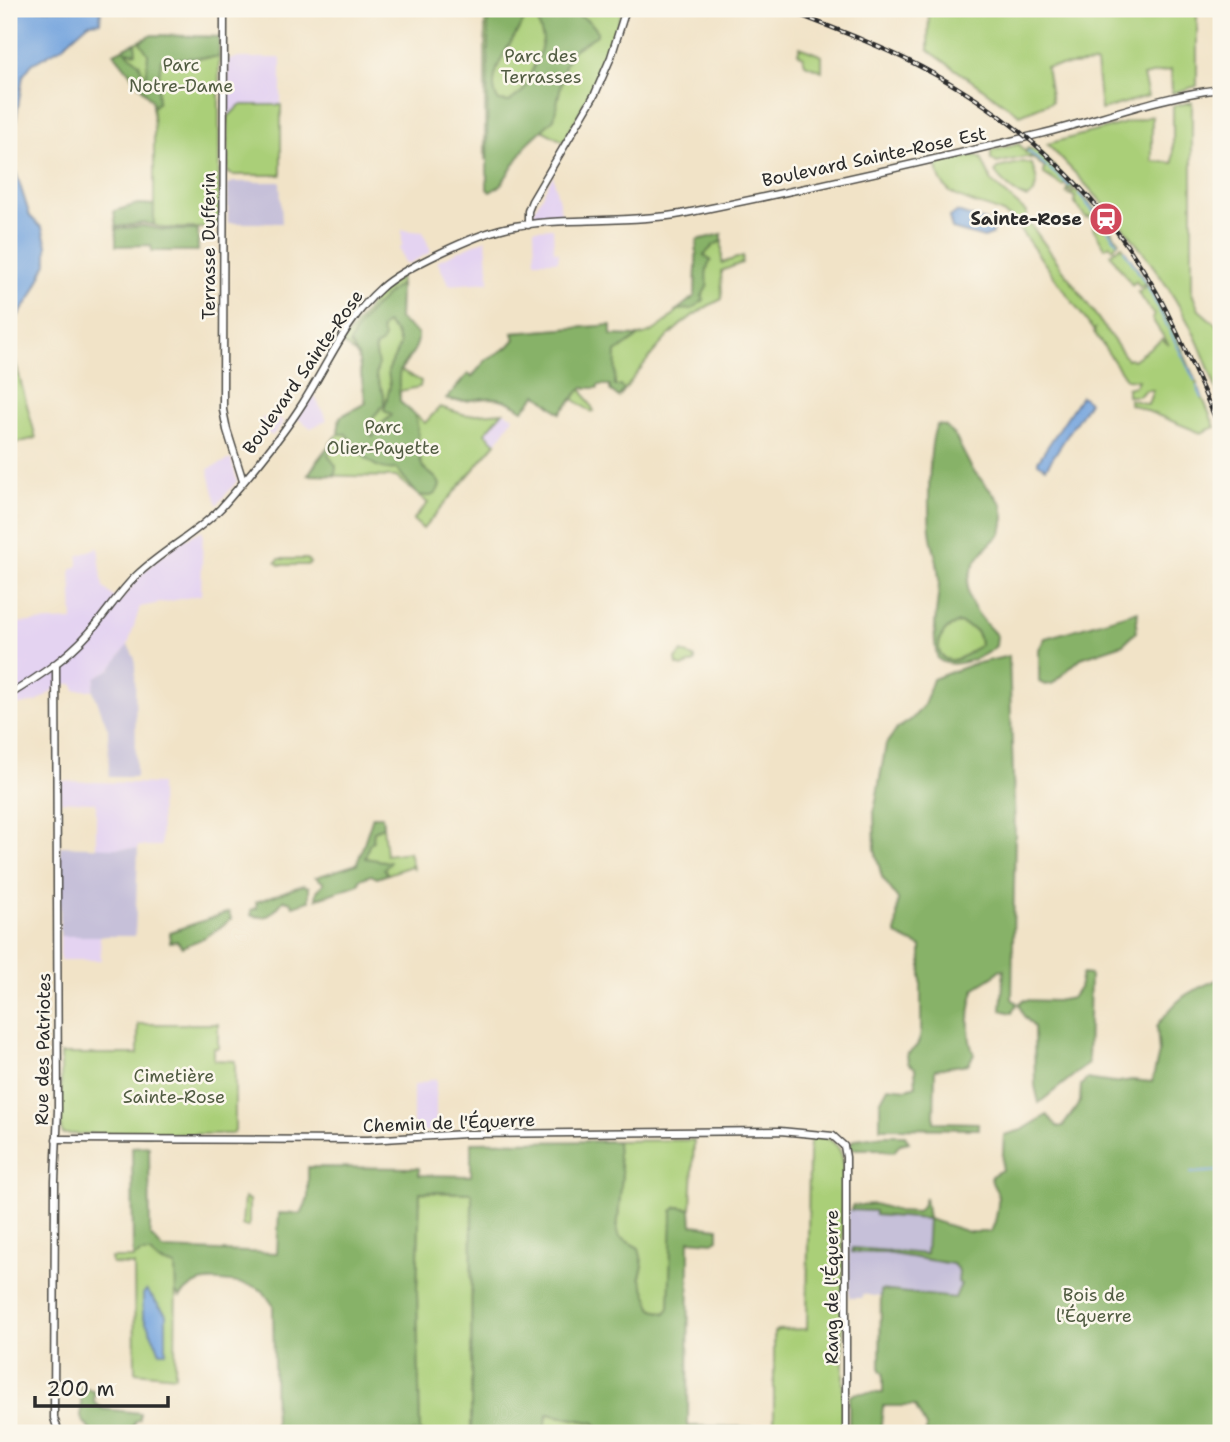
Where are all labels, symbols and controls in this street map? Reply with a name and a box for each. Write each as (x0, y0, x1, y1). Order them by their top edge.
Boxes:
park label: Parc des Terrasses (500, 44, 582, 89)
park label: Parc Notre-Dame (129, 53, 233, 98)
street label: Boulevard Sainte-Rose Est (760, 121, 988, 193)
street label: Terrasse Dufferin (197, 172, 221, 320)
station icon: Sainte-Rose (1087, 200, 1125, 238)
place label: Sainte-Rose (970, 207, 1082, 231)
street label: Boulevard Sainte-Rose (237, 285, 369, 459)
park label: Parc Olier-Payette (326, 415, 440, 460)
street label: Rue des Patriotes (30, 972, 56, 1126)
park label: Cimetière Sainte-Rose (123, 1064, 225, 1109)
street label: Chemin de l'Équerre (362, 1108, 536, 1138)
street label: Rang de l'Équerre (820, 1210, 844, 1364)
park label: Bois de l'Équerre (1056, 1283, 1132, 1328)
scale bar (35, 1365, 168, 1409)
text: 200 m (46, 1375, 115, 1403)

